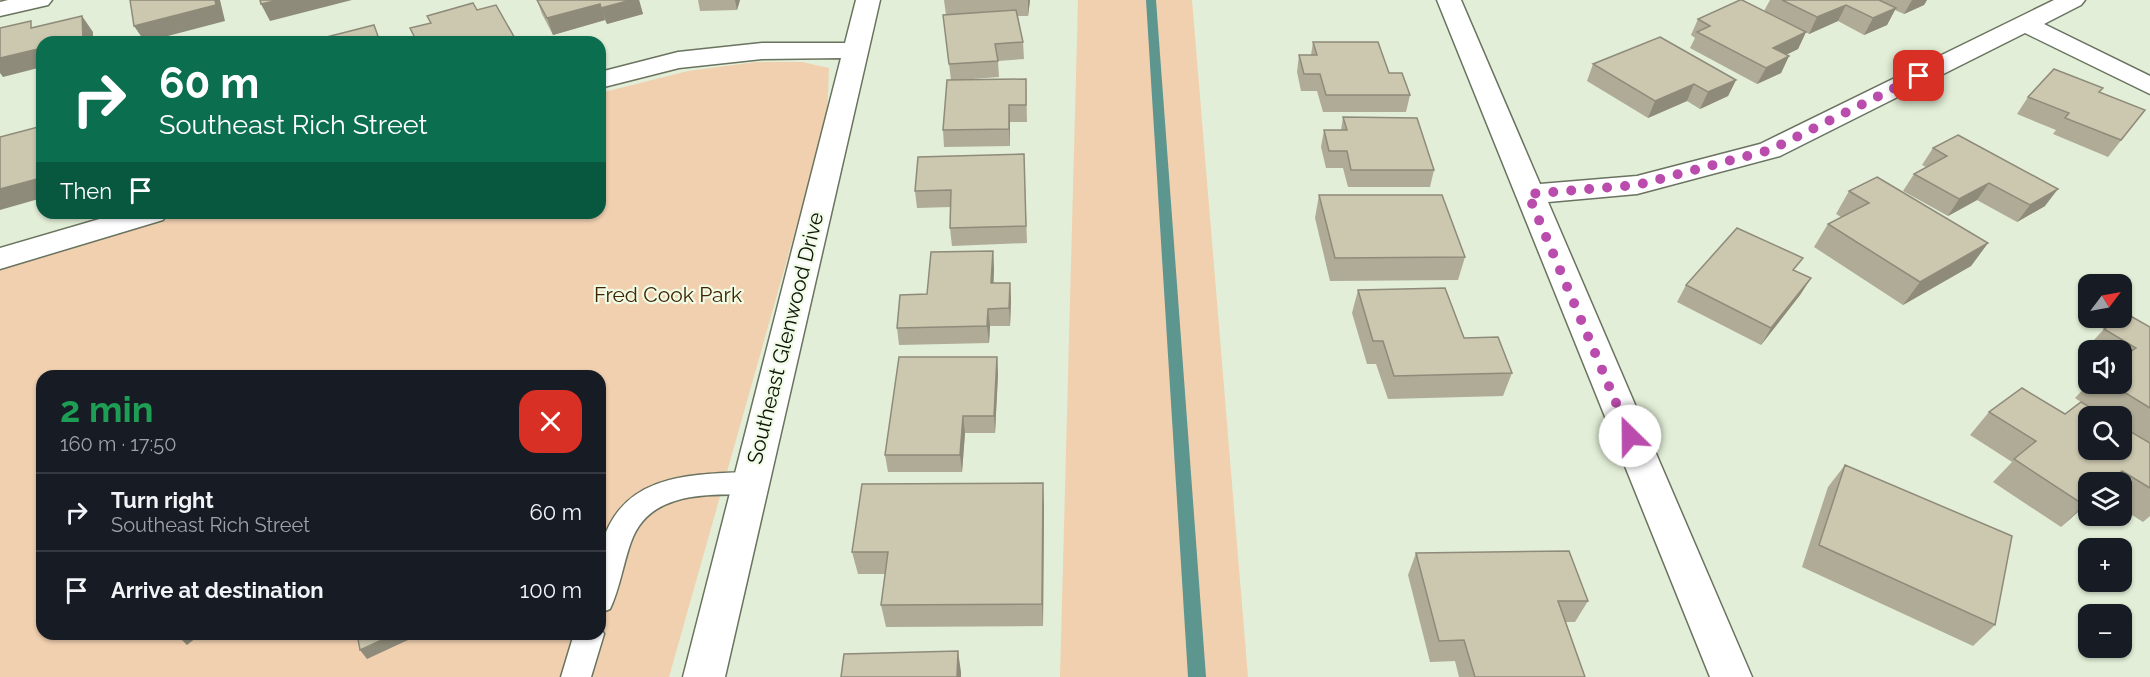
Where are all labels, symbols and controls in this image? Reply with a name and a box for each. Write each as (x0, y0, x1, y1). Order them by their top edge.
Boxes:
pin (1893, 50, 1944, 101)
text: 60 m (159, 59, 259, 108)
icon: arrive (1902, 59, 1935, 92)
icon: right (60, 60, 138, 138)
text: Southeast Rich Street (159, 109, 428, 140)
icon: arrive (124, 174, 157, 207)
text: Then (60, 178, 112, 204)
street label: Southeast Glenwood Drive (742, 210, 828, 466)
north arrow (2078, 274, 2132, 328)
map controls (2078, 274, 2132, 658)
park label: Fred Cook Park (594, 282, 742, 307)
button: sound (2078, 340, 2132, 394)
text: 2 min (60, 388, 153, 430)
button: close (519, 390, 582, 453)
position arrow (1598, 404, 1662, 468)
button: search (2078, 406, 2132, 460)
text: 160 m · 17:50 (60, 432, 176, 456)
button: layers (2078, 472, 2132, 526)
text: Turn right (111, 487, 214, 513)
icon: right (60, 496, 93, 529)
text: 60 m (529, 499, 582, 525)
text: Southeast Rich Street (111, 513, 310, 537)
button: + (2078, 538, 2132, 592)
icon: arrive (60, 574, 93, 607)
text: Arrive at destination (111, 577, 324, 603)
text: 100 m (520, 577, 582, 603)
button: − (2078, 604, 2132, 658)

